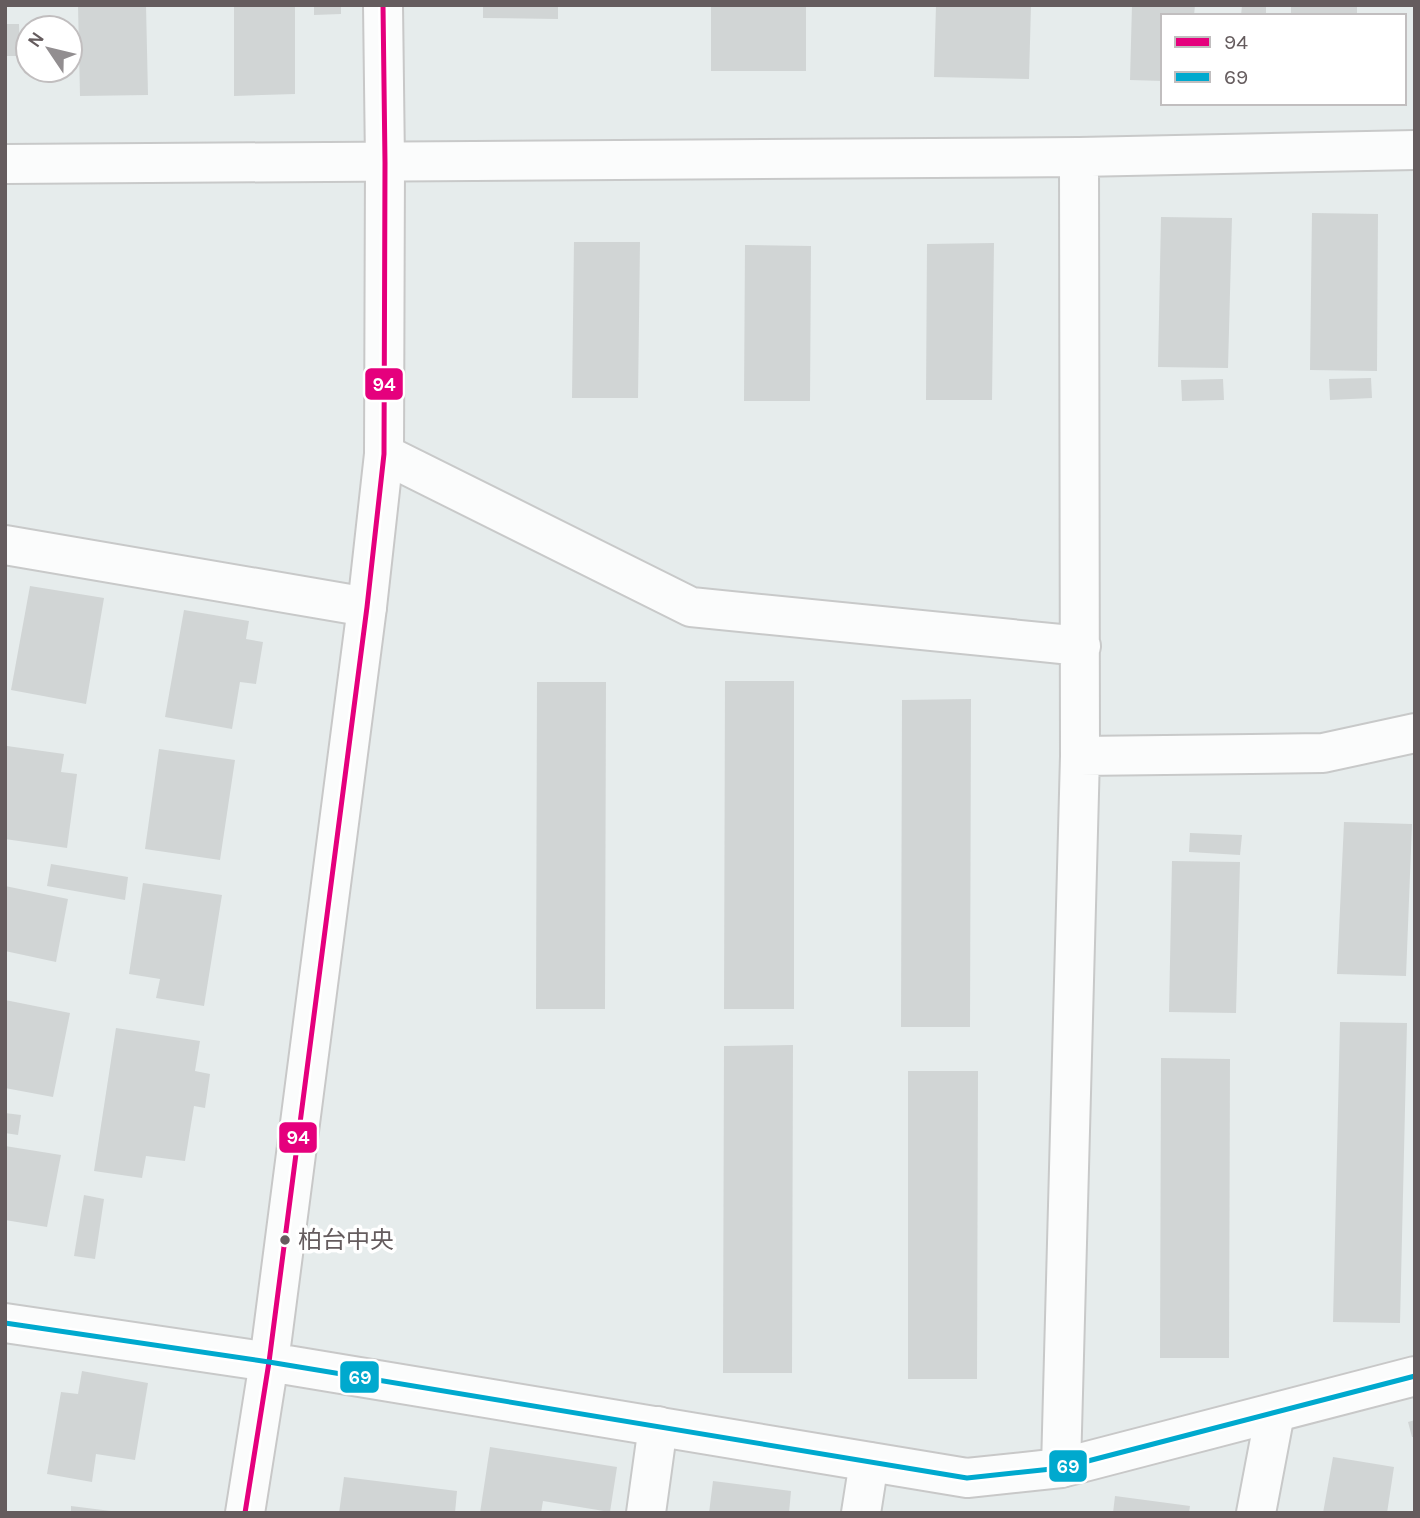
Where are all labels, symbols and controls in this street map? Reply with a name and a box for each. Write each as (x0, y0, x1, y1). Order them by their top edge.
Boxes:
north arrow (14, 14, 84, 84)
legend (1161, 14, 1406, 105)
text: N (23, 28, 49, 52)
text: 94 (1224, 30, 1248, 54)
text: 69 (1224, 65, 1248, 89)
line badge: 94 (364, 367, 404, 401)
text: 94 (373, 374, 396, 396)
line badge: 94 (278, 1121, 318, 1154)
text: 94 (287, 1127, 310, 1149)
place label: 柏台中央 (298, 1226, 394, 1254)
marker: 柏台中央 (278, 1233, 292, 1247)
line badge: 69 (339, 1360, 380, 1394)
text: 69 (348, 1367, 372, 1389)
line badge: 69 (1048, 1449, 1088, 1483)
text: 69 (1056, 1456, 1080, 1478)

